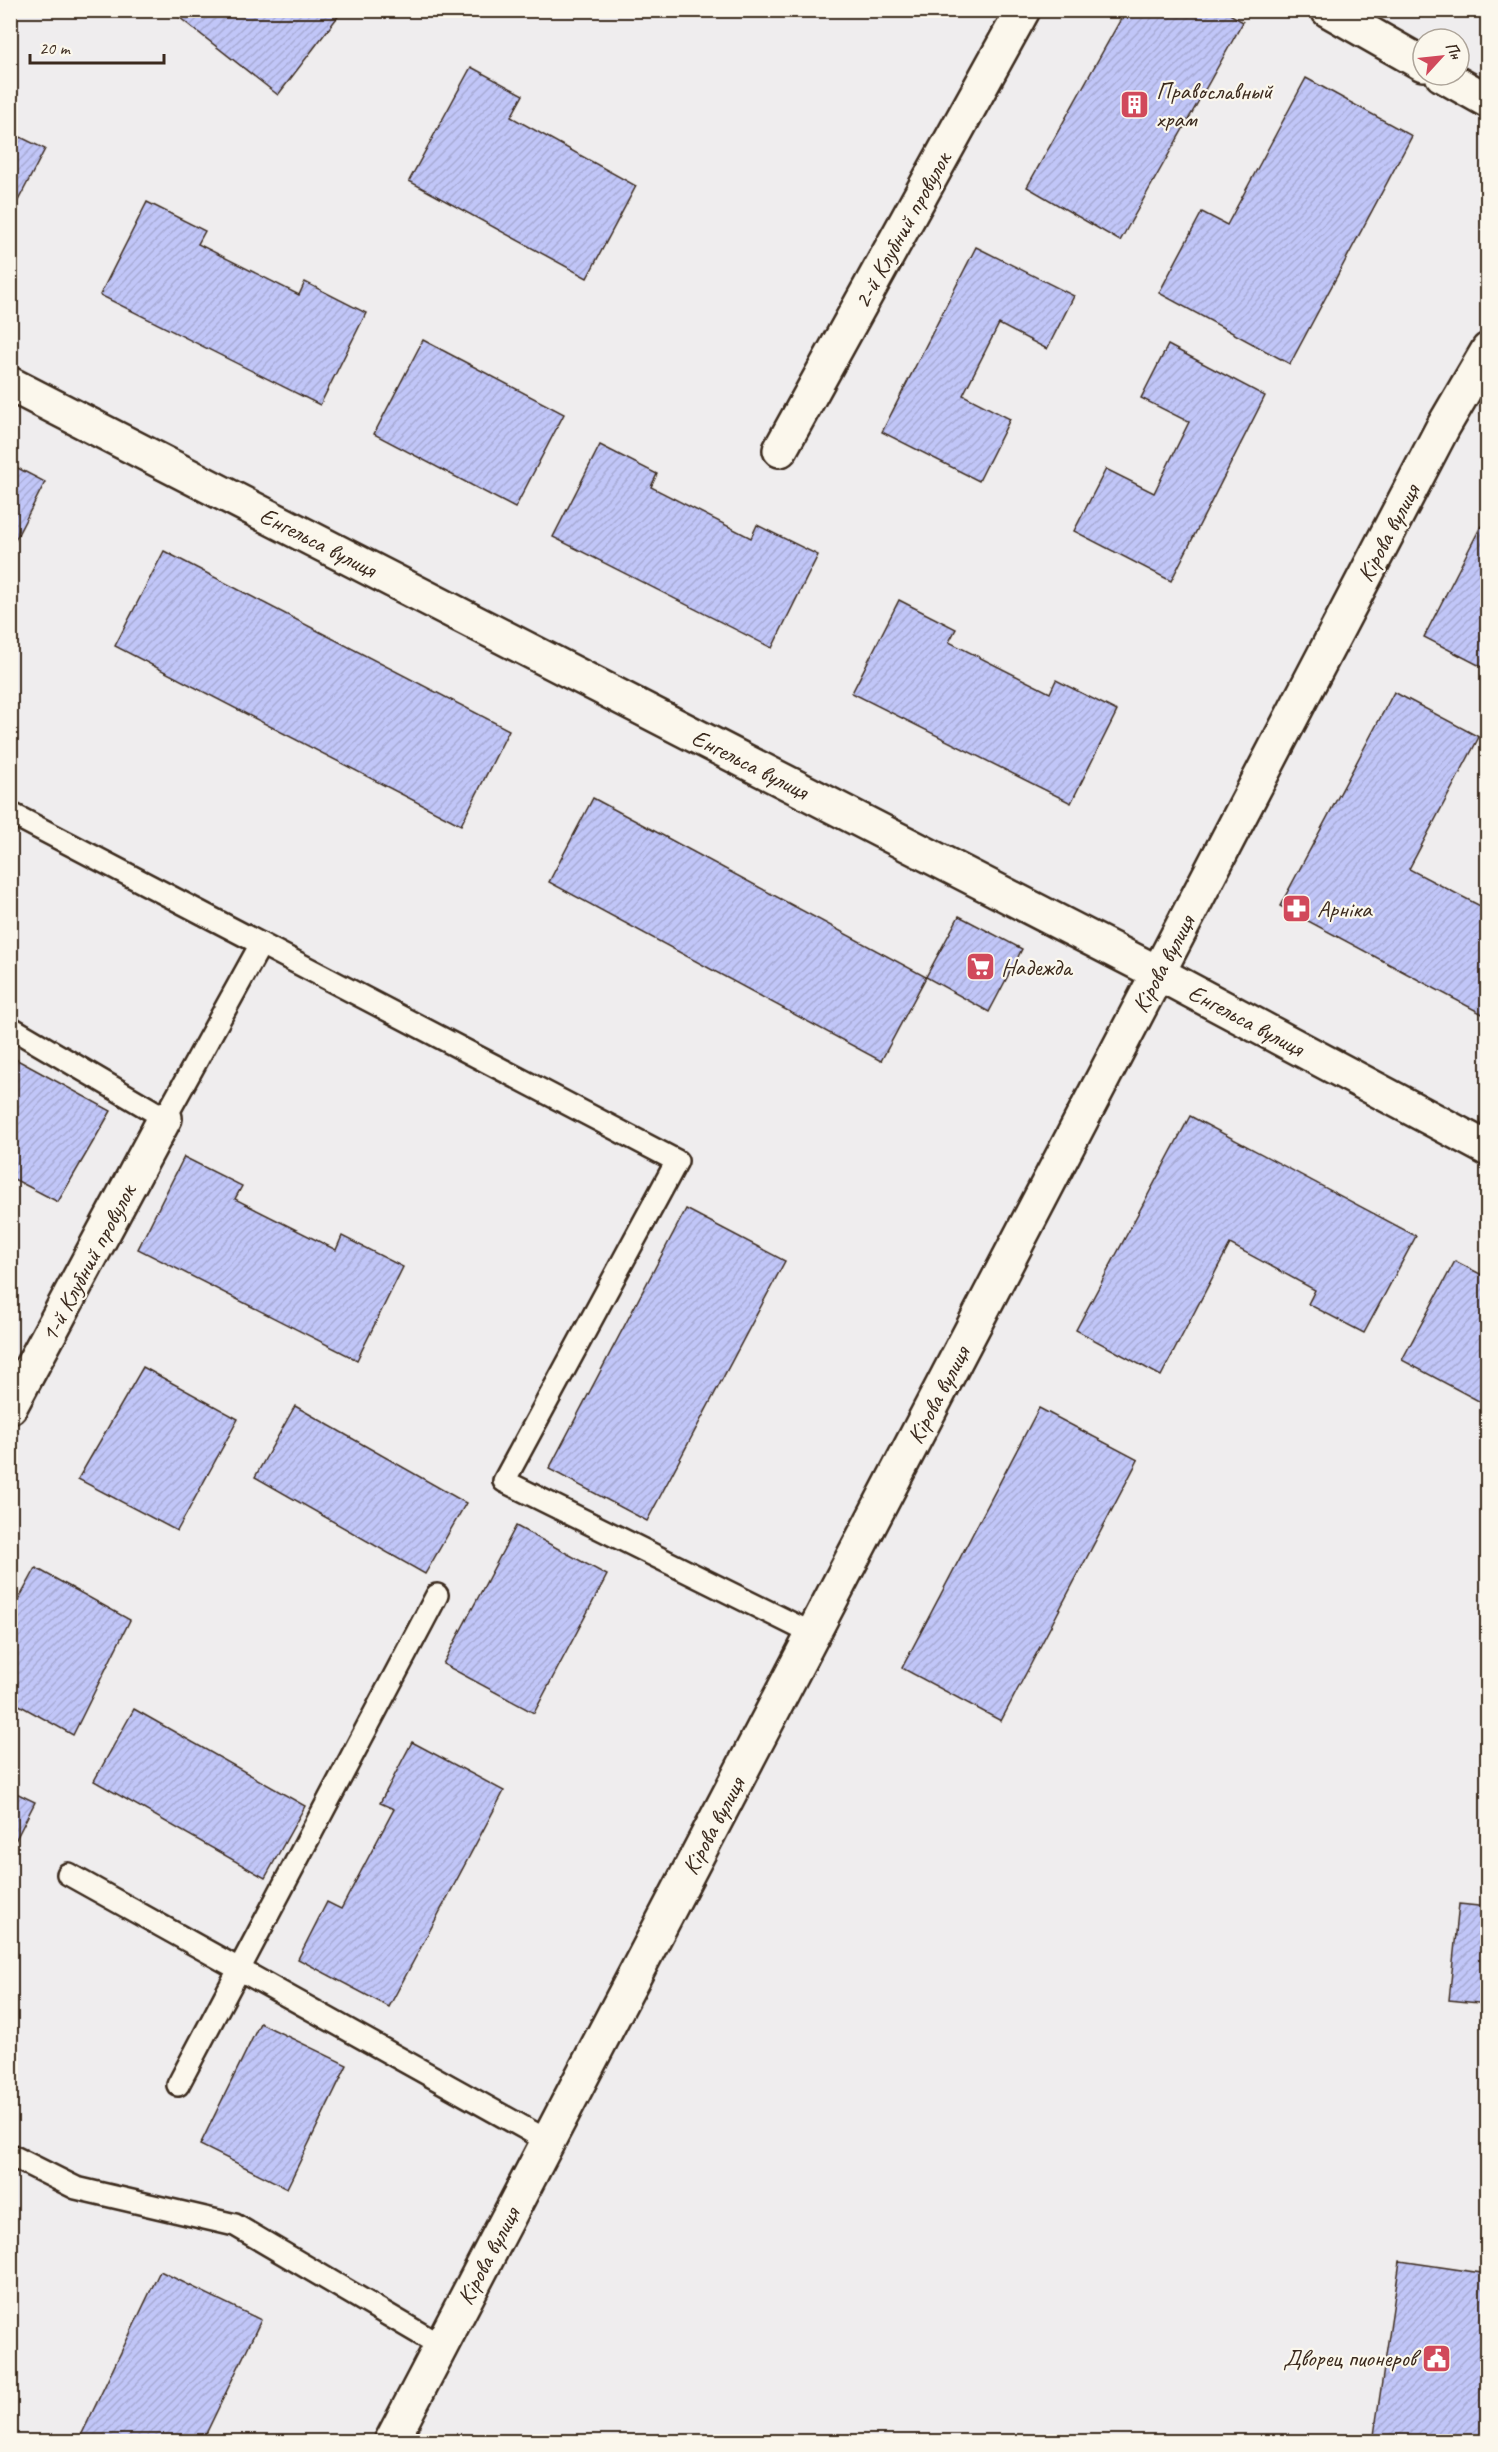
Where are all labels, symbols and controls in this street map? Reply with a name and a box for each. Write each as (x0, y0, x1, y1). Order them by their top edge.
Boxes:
scale bar (30, 27, 164, 65)
north arrow (1411, 27, 1471, 87)
text: 20 m (39, 37, 72, 59)
text: Пн (1441, 39, 1467, 63)
place label: Православный храм (1156, 76, 1274, 134)
building icon: Православный храм (1119, 89, 1151, 121)
street label: 2-й Клубний провулок (847, 145, 958, 313)
street label: Кірова вулиця (1350, 478, 1427, 587)
street label: Енгельса вулиця (255, 500, 383, 585)
street label: Енгельса вулиця (687, 722, 815, 807)
pharmacy icon: Арніка (1280, 893, 1312, 925)
place label: Арніка (1317, 894, 1373, 924)
street label: Кірова вулиця (1125, 909, 1202, 1018)
supermarket icon: Надежда (964, 951, 996, 983)
place label: Надежда (1001, 952, 1073, 982)
street label: Енгельса вулиця (1183, 977, 1310, 1064)
street label: 1-й Клубний провулок (34, 1177, 143, 1347)
street label: Кірова вулиця (900, 1340, 977, 1449)
street label: Кірова вулиця (675, 1771, 752, 1880)
street label: Кірова вулиця (450, 2201, 527, 2310)
public building icon: Дворец пионеров (1421, 2342, 1453, 2374)
place label: Дворец пионеров (1283, 2343, 1422, 2373)

